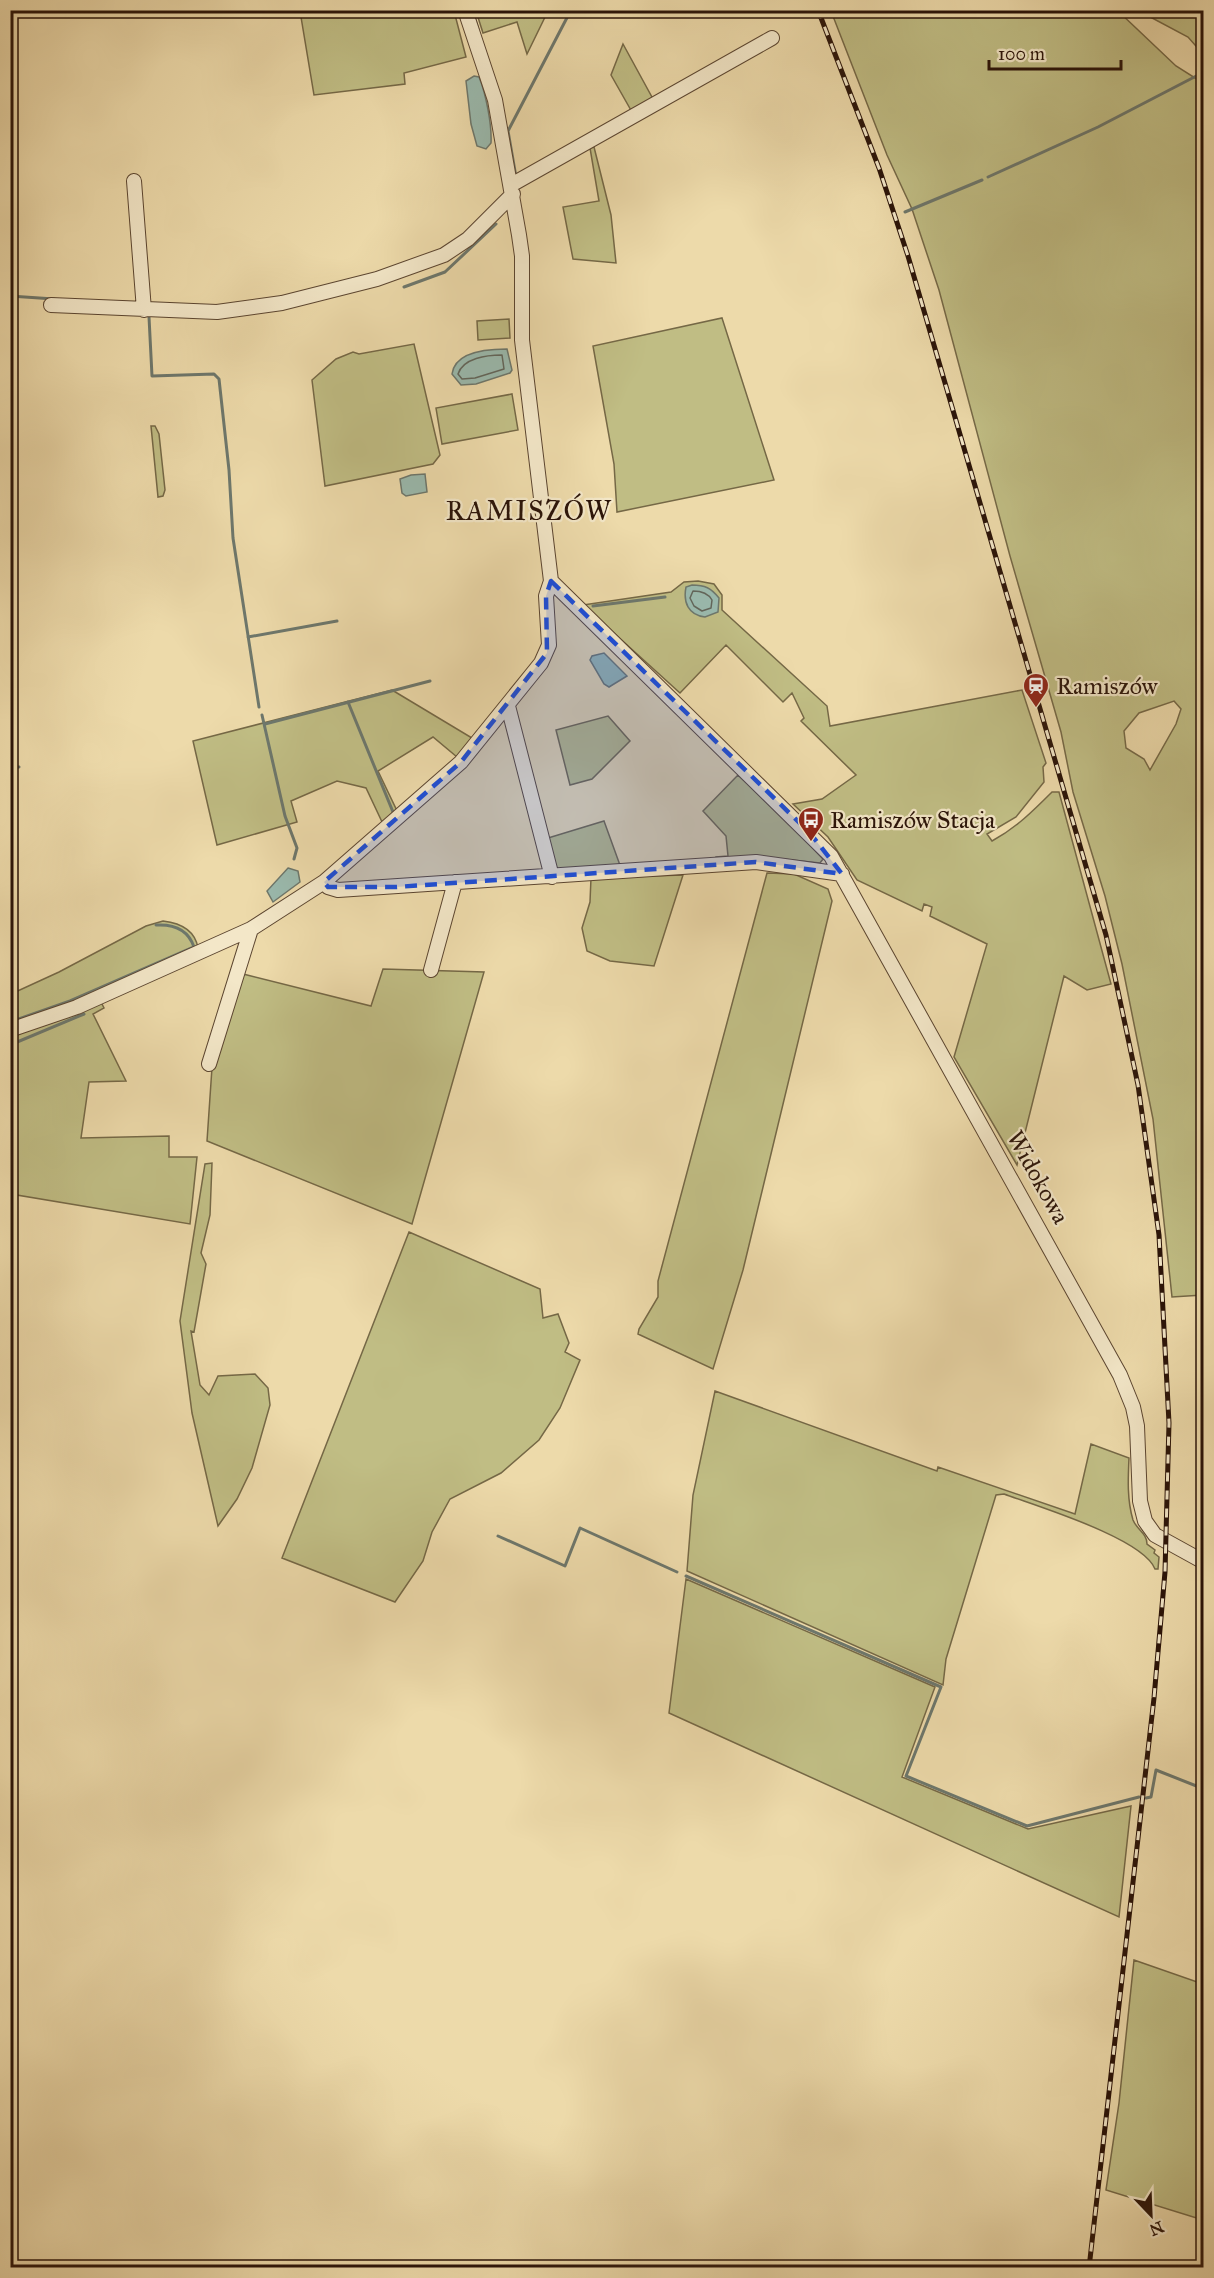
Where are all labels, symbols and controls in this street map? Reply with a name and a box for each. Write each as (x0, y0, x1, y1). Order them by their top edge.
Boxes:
scale bar (989, 33, 1121, 71)
text: 100 m (998, 43, 1045, 65)
district label: RAMISZÓW (446, 493, 612, 527)
station icon: Ramiszów (1021, 671, 1051, 709)
place label: Ramiszów (1056, 671, 1159, 701)
bus stop icon: Ramiszów Stacja (796, 805, 826, 843)
place label: Ramiszów Stacja (830, 805, 996, 835)
street label: Widokowa (1000, 1125, 1076, 1230)
north arrow (1121, 2185, 1181, 2245)
text: N (1146, 2217, 1167, 2240)

